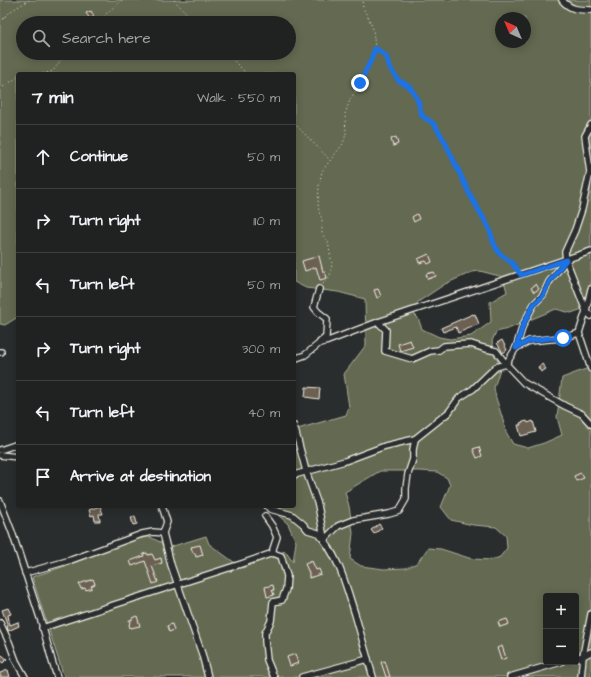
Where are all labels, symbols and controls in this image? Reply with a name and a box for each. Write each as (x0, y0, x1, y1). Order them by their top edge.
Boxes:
north arrow (495, 12, 531, 48)
search box (16, 16, 296, 60)
icon: search (30, 27, 52, 49)
text: Search here (62, 28, 151, 49)
route end (351, 74, 369, 92)
text: 7 min (32, 86, 74, 110)
text: Walk · 550 m (197, 89, 280, 107)
icon: ahead (32, 146, 54, 168)
text: Continue (70, 146, 128, 167)
text: 50 m (247, 148, 280, 166)
icon: right (32, 210, 54, 232)
text: Turn right (70, 210, 141, 231)
text: 110 m (253, 212, 280, 230)
icon: left (32, 274, 54, 296)
text: Turn left (70, 274, 134, 295)
text: 50 m (247, 276, 280, 294)
route start (554, 329, 572, 347)
icon: right (32, 338, 54, 360)
text: Turn right (70, 338, 141, 359)
text: 300 m (242, 340, 280, 358)
icon: left (32, 402, 54, 424)
text: Turn left (70, 402, 134, 423)
text: 40 m (248, 404, 280, 422)
icon: arrive (32, 466, 54, 488)
text: Arrive at destination (70, 466, 211, 487)
map controls (543, 593, 579, 665)
button: + (543, 593, 579, 629)
button: − (543, 629, 579, 665)

